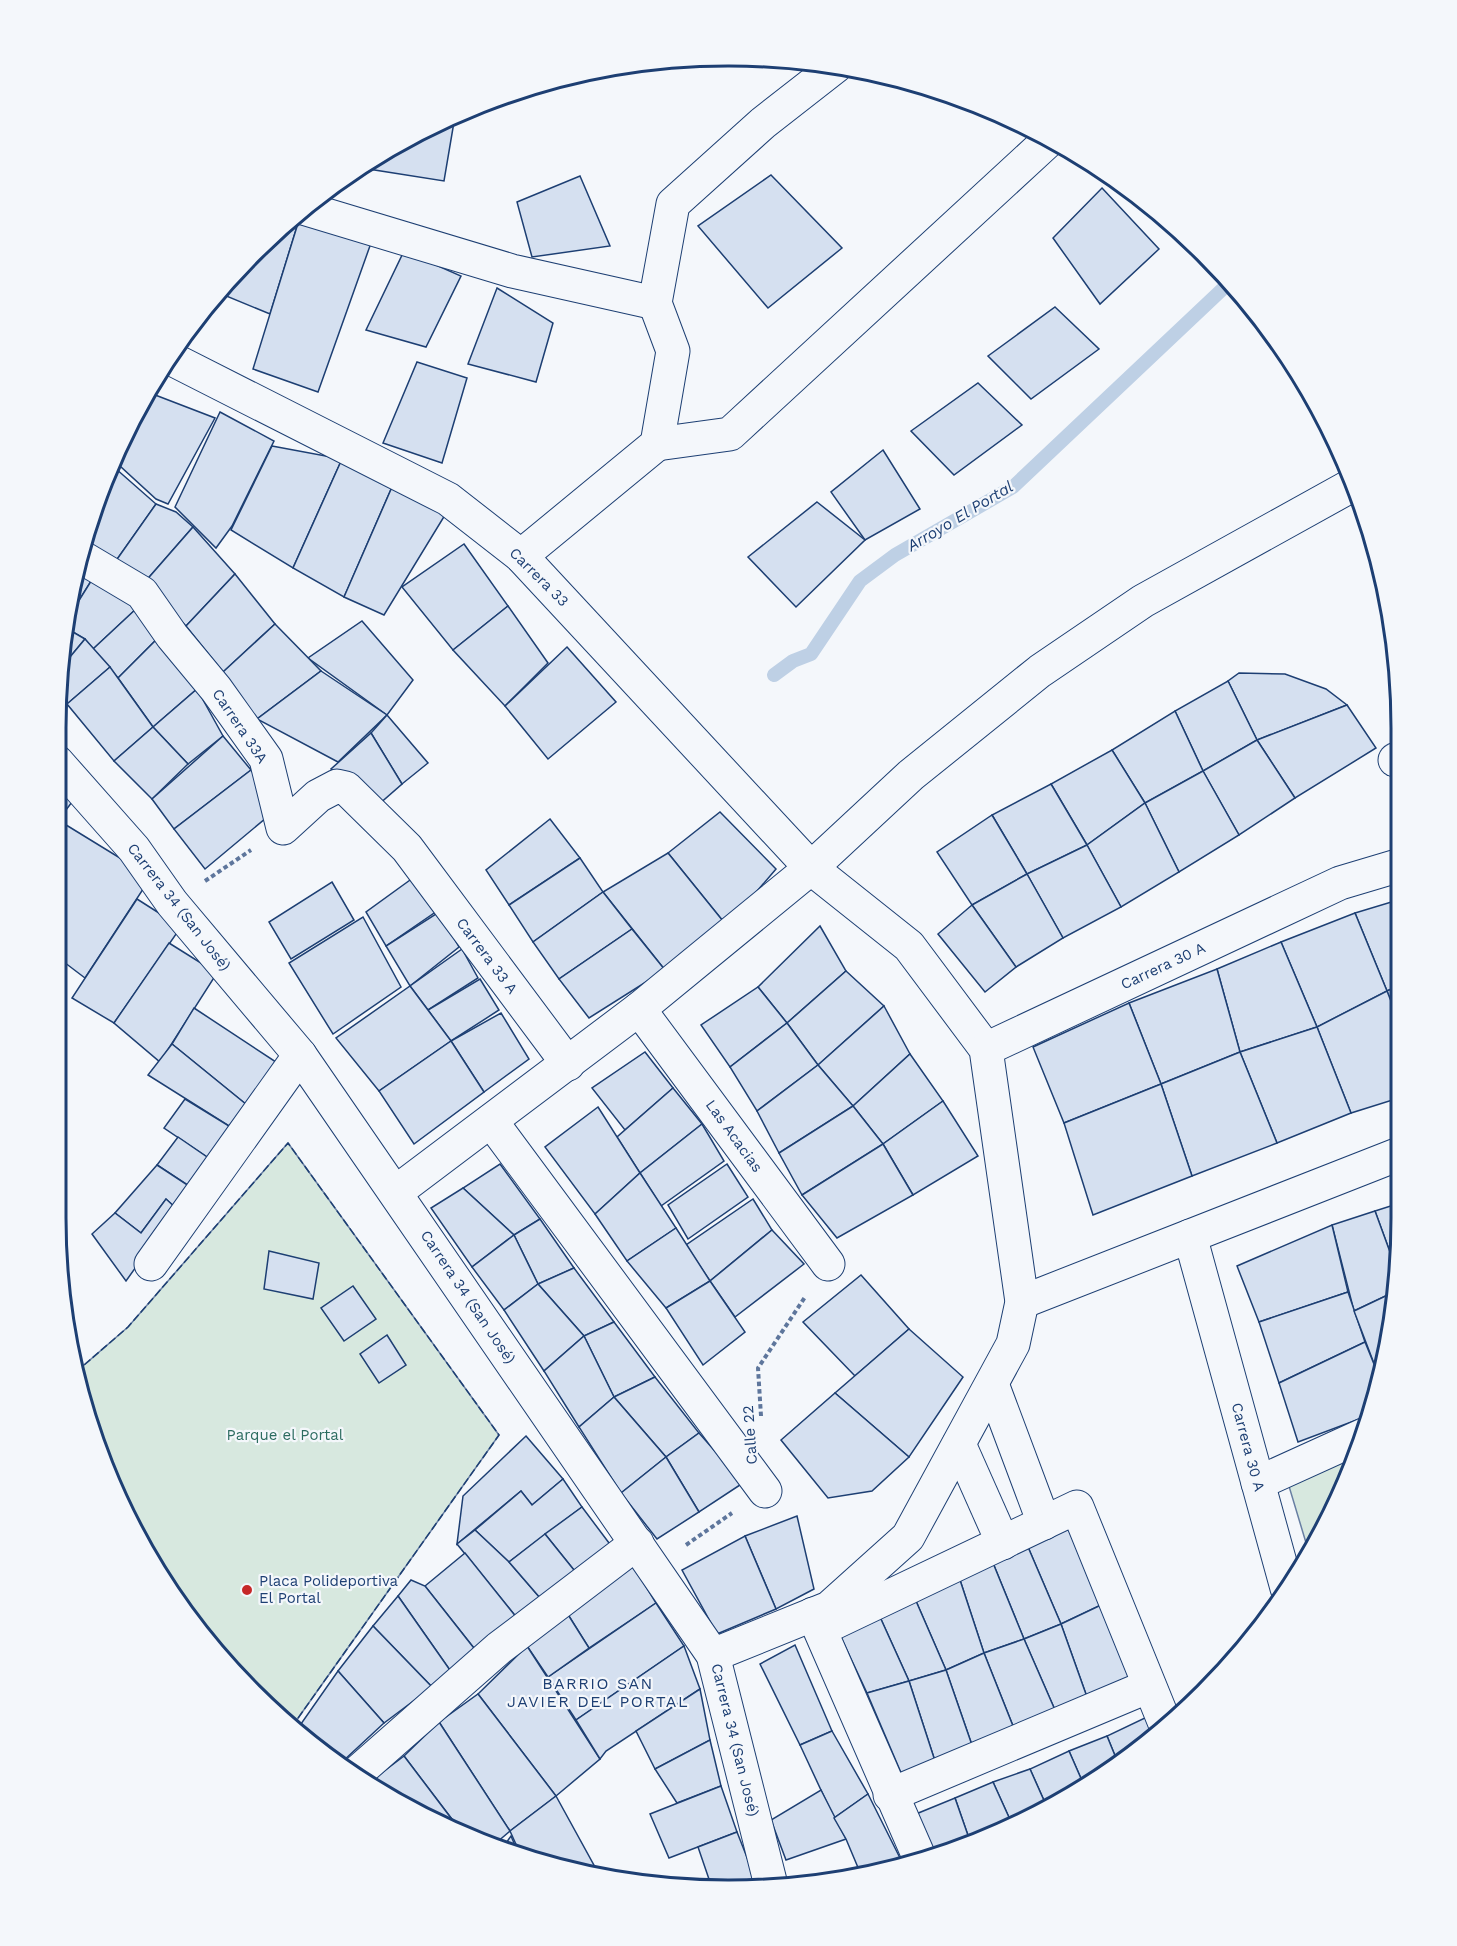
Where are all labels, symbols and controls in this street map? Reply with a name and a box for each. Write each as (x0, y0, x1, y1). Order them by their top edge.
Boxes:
water label: Arroyo El Portal (903, 477, 1017, 556)
street label: Carrera 33 (506, 544, 572, 610)
street label: Carrera 33A (208, 685, 272, 767)
street label: Carrera 34 (San José) (124, 840, 234, 974)
street label: Carrera 33 A (453, 914, 521, 998)
street label: Carrera 30 A (1118, 939, 1208, 993)
street label: Las Acacias (702, 1096, 766, 1176)
street label: Carrera 34 (San José) (417, 1227, 519, 1367)
street label: Carrera 30 A (1228, 1401, 1269, 1493)
street label: Calle 22 (739, 1405, 761, 1465)
park label: Parque el Portal (227, 1426, 344, 1444)
place label: Placa Polideportiva El Portal (259, 1572, 399, 1607)
marker: Placa Polideportiva El Portal (240, 1583, 254, 1597)
street label: Carrera 34 (San José) (707, 1662, 763, 1818)
district label: BARRIO SAN JAVIER DEL PORTAL (507, 1674, 689, 1711)

